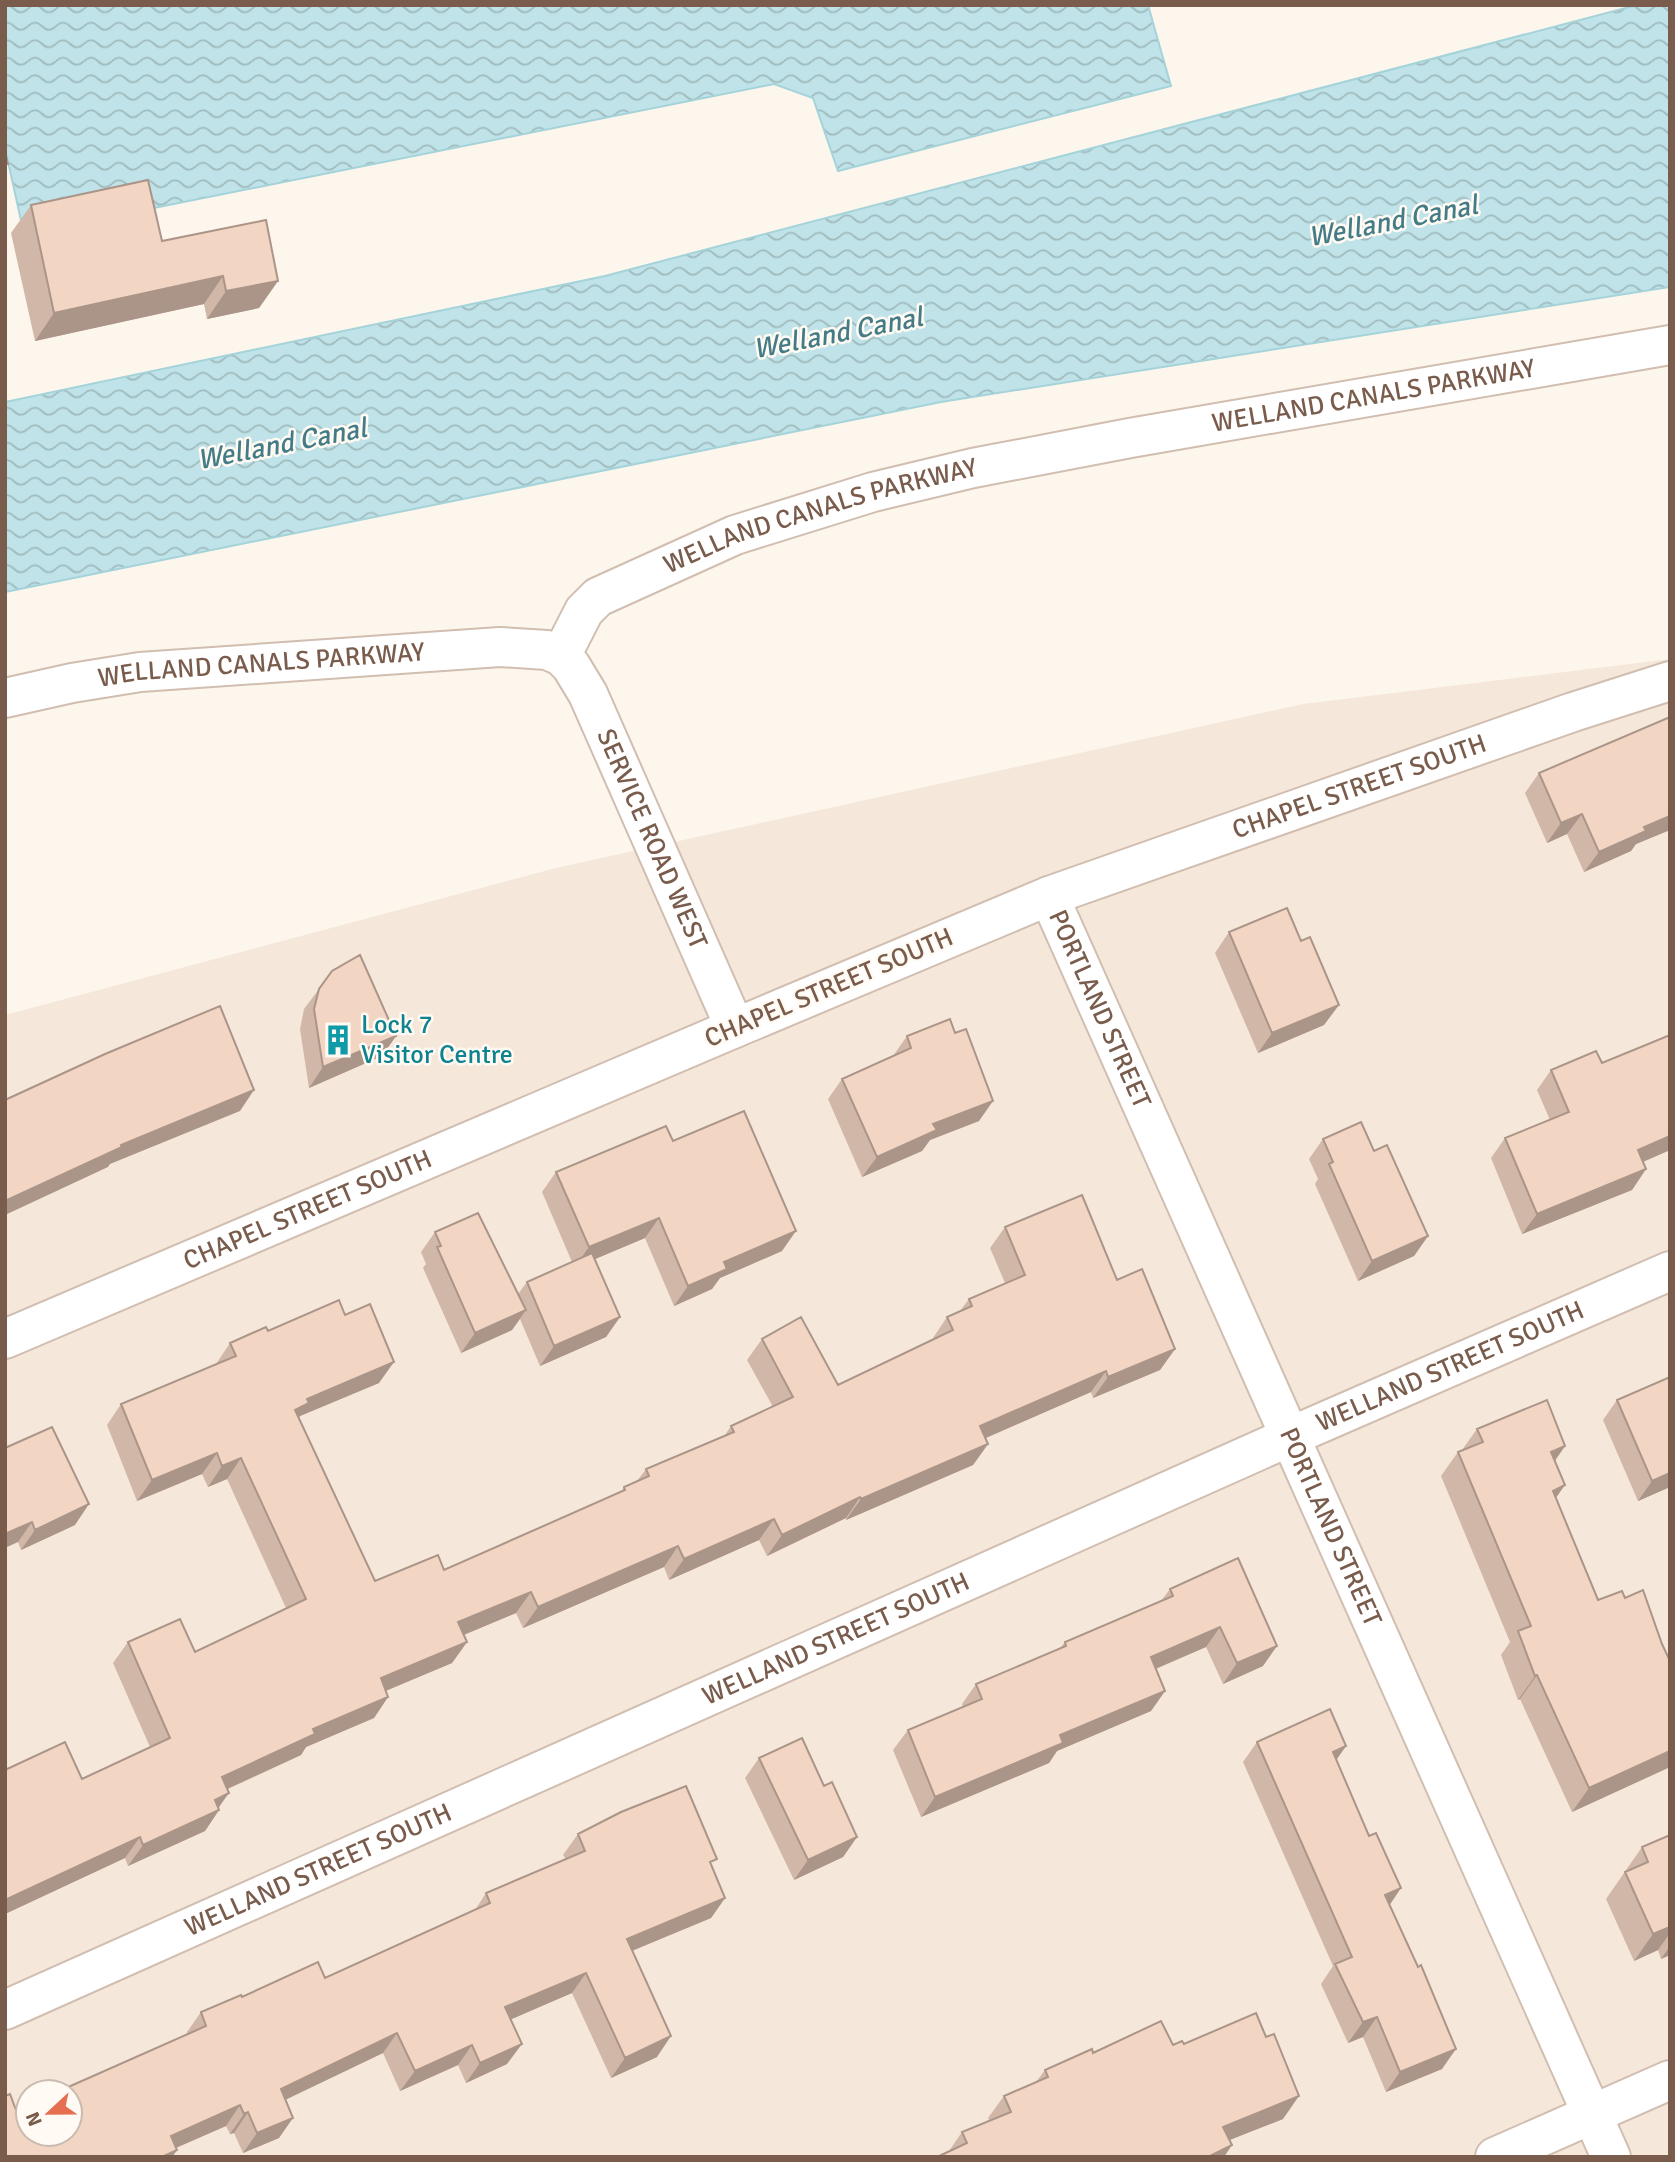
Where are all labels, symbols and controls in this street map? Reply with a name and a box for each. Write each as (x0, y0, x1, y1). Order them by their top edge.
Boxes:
water label: Welland Canal (1305, 188, 1482, 254)
water label: Welland Canal (750, 300, 927, 366)
street label: WELLAND CANALS PARKWAY (1209, 353, 1538, 440)
water label: Welland Canal (194, 411, 371, 477)
street label: WELLAND CANALS PARKWAY (659, 452, 980, 581)
street label: WELLAND CANALS PARKWAY (96, 636, 426, 695)
street label: SERVICE ROAD WEST (589, 724, 714, 954)
street label: CHAPEL STREET SOUTH (1228, 728, 1491, 846)
street label: PORTLAND STREET (1041, 905, 1158, 1113)
street label: CHAPEL STREET SOUTH (700, 921, 958, 1055)
place label: Lock 7 Visitor Centre (361, 1009, 513, 1071)
building icon: Lock 7 Visitor Centre (321, 1023, 355, 1057)
street label: CHAPEL STREET SOUTH (179, 1143, 437, 1277)
street label: WELLAND STREET SOUTH (1311, 1294, 1589, 1439)
street label: PORTLAND STREET (1272, 1423, 1388, 1631)
street label: WELLAND STREET SOUTH (698, 1566, 974, 1713)
street label: WELLAND STREET SOUTH (180, 1797, 457, 1944)
north arrow (14, 2078, 84, 2148)
text: N (21, 2108, 48, 2130)

